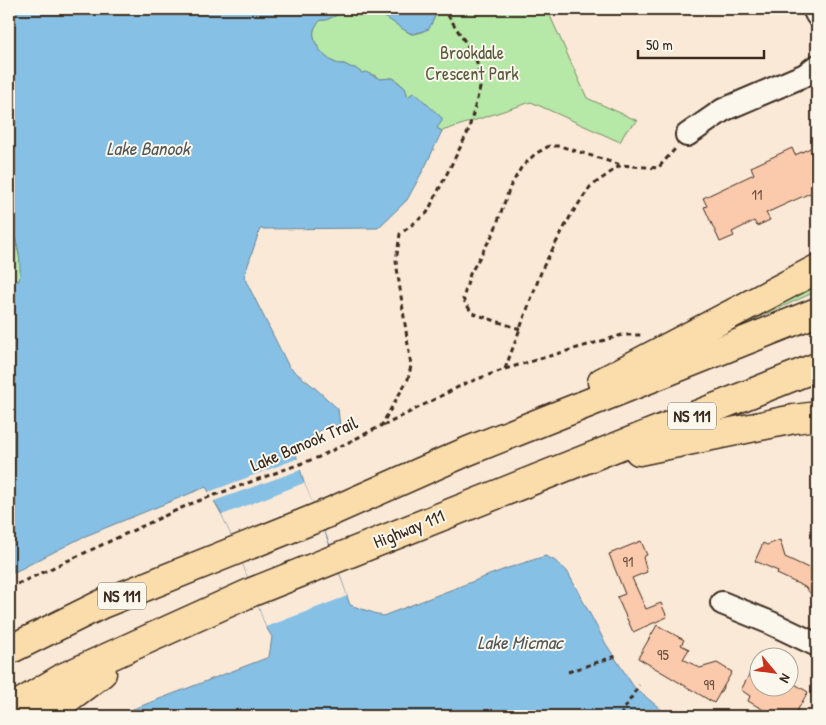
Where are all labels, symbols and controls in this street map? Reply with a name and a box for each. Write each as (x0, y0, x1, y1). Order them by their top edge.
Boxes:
scale bar (638, 28, 765, 60)
text: 50 m (646, 34, 673, 55)
park label: Brookdale Crescent Park (425, 40, 519, 86)
water label: Lake Banook (106, 135, 192, 161)
house number: 11 (752, 184, 762, 205)
road number: NS 111 (668, 402, 716, 430)
street label: Lake Banook Trail (246, 410, 361, 477)
street label: Highway 111 (369, 503, 448, 554)
house number: 91 (623, 551, 633, 572)
road number: NS 111 (98, 582, 146, 610)
water label: Lake Micmac (477, 629, 565, 655)
house number: 95 (657, 644, 670, 665)
north arrow (748, 648, 798, 698)
text: N (775, 671, 796, 687)
house number: 99 (703, 674, 715, 695)

